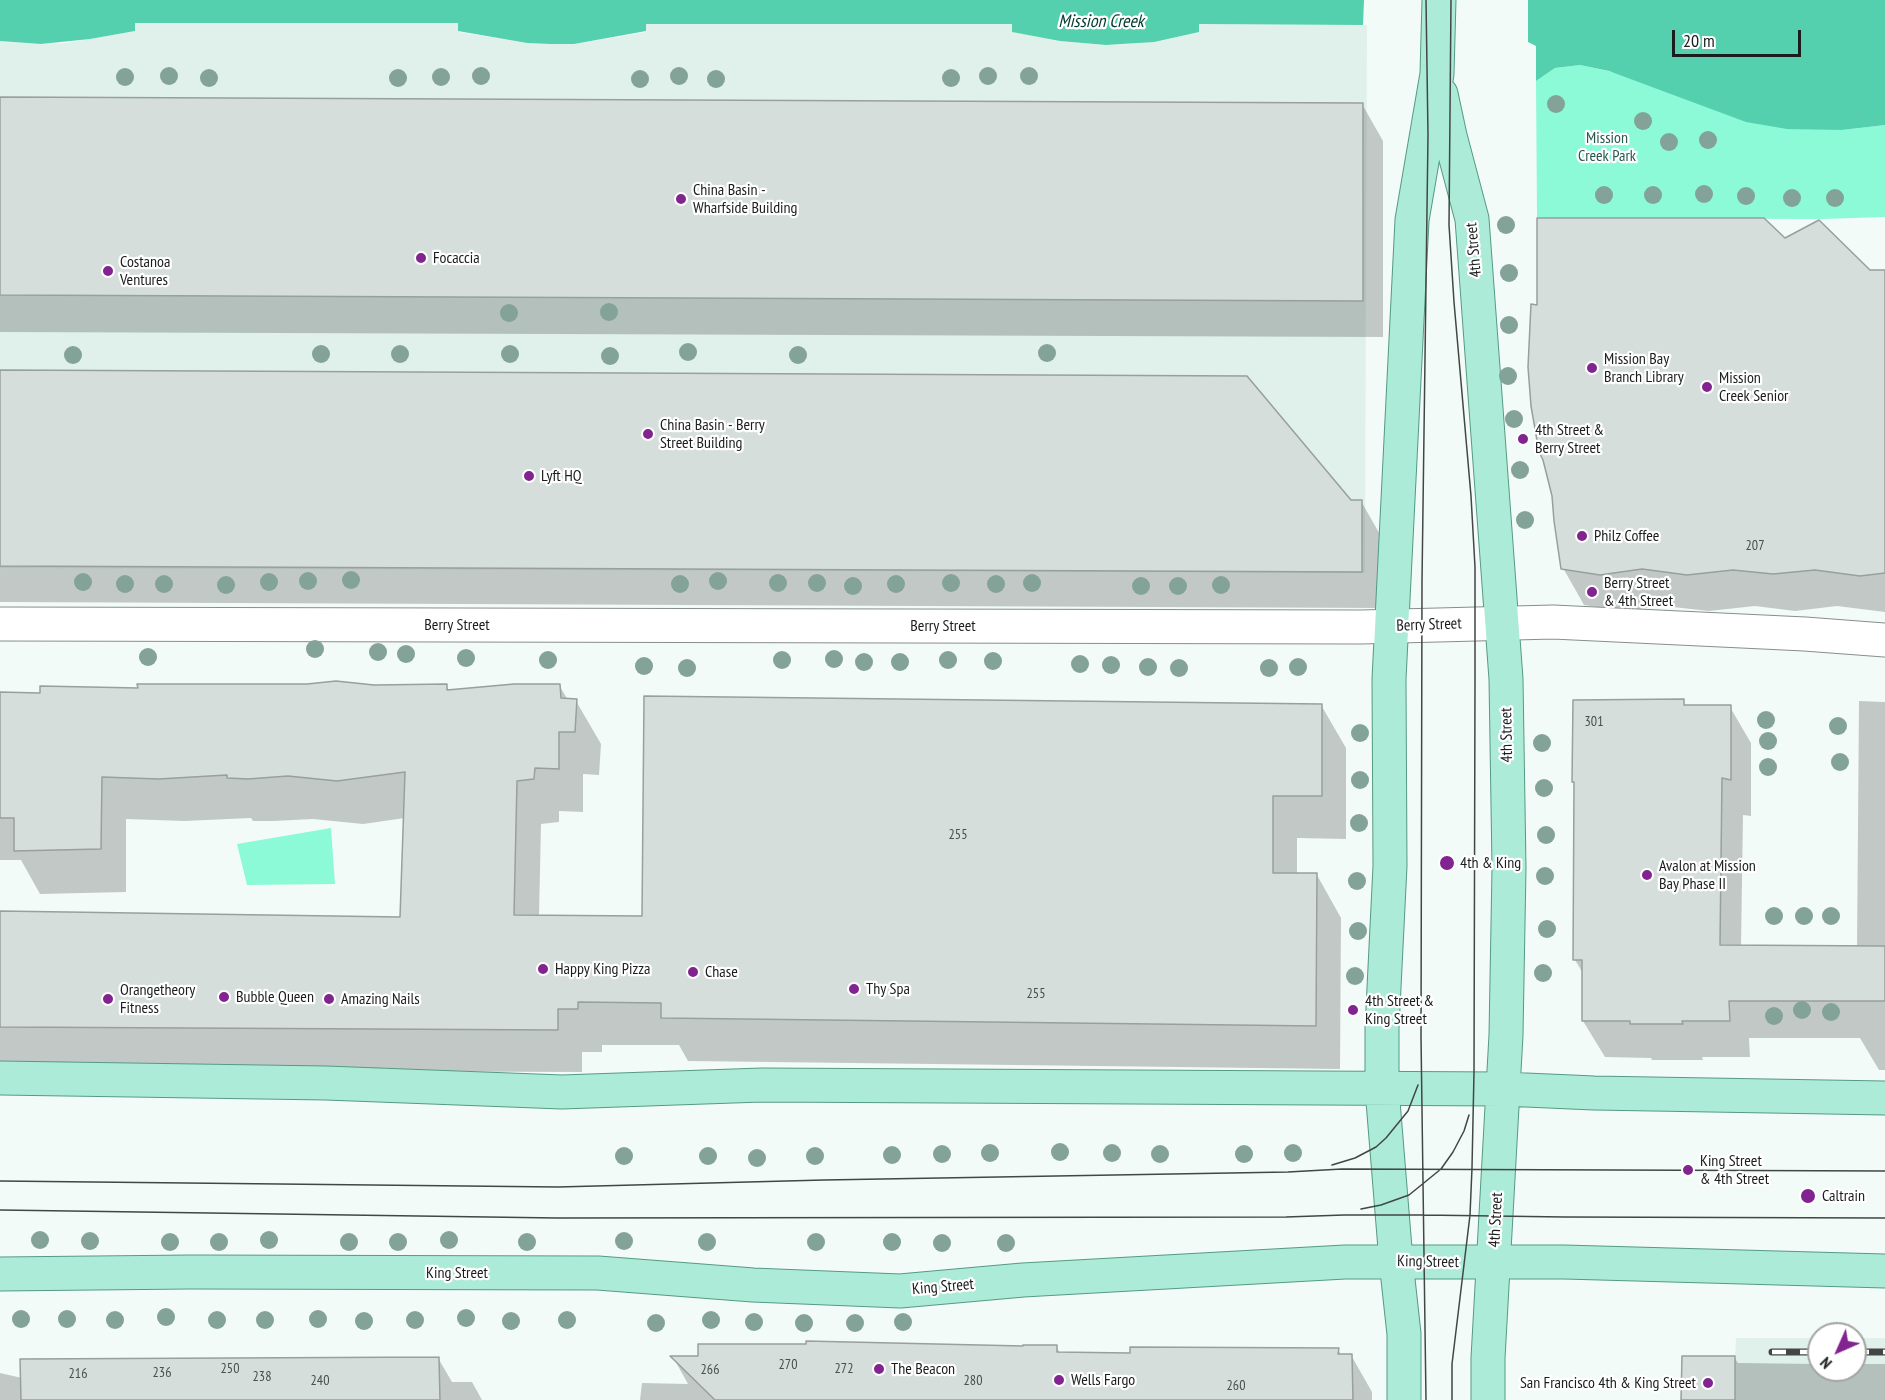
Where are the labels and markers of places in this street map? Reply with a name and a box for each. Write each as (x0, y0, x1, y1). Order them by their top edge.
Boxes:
place label: China Basin - Wharfside Building (693, 180, 798, 218)
marker: China Basin - Wharfside Building (674, 192, 688, 206)
place label: Focaccia (433, 248, 480, 268)
marker: Focaccia (414, 251, 428, 265)
place label: Costanoa Ventures (120, 252, 170, 290)
marker: Costanoa Ventures (101, 264, 115, 278)
place label: Mission Bay Branch Library (1604, 349, 1684, 387)
marker: Mission Bay Branch Library (1585, 361, 1599, 375)
place label: Mission Creek Senior (1719, 368, 1788, 406)
marker: Mission Creek Senior (1700, 380, 1714, 394)
place label: China Basin - Berry Street Building (660, 415, 765, 453)
place label: 4th Street & Berry Street (1535, 420, 1604, 458)
marker: China Basin - Berry Street Building (641, 427, 655, 441)
marker: 4th Street & Berry Street (1516, 432, 1530, 446)
place label: Lyft HQ (541, 466, 581, 486)
marker: Lyft HQ (522, 469, 536, 483)
place label: Philz Coffee (1594, 526, 1659, 546)
marker: Philz Coffee (1575, 529, 1589, 543)
place label: Berry Street & 4th Street (1604, 573, 1673, 611)
marker: Berry Street & 4th Street (1585, 585, 1599, 599)
place label: 4th & King (1460, 853, 1521, 873)
marker: 4th & King (1438, 854, 1456, 872)
place label: Avalon at Mission Bay Phase II (1659, 856, 1756, 894)
marker: Avalon at Mission Bay Phase II (1640, 868, 1654, 882)
place label: Happy King Pizza (555, 959, 650, 979)
marker: Happy King Pizza (536, 962, 550, 976)
place label: Chase (705, 962, 738, 982)
marker: Chase (686, 965, 700, 979)
place label: Thy Spa (866, 979, 910, 999)
place label: Orangetheory Fitness (120, 980, 195, 1018)
marker: Thy Spa (847, 982, 861, 996)
place label: Bubble Queen (236, 987, 314, 1007)
place label: Amazing Nails (341, 989, 420, 1009)
marker: Bubble Queen (217, 990, 231, 1004)
place label: 4th Street & King Street (1365, 991, 1434, 1029)
marker: Orangetheory Fitness (101, 992, 115, 1006)
marker: Amazing Nails (322, 992, 336, 1006)
marker: 4th Street & King Street (1346, 1003, 1360, 1017)
place label: King Street & 4th Street (1700, 1151, 1769, 1189)
marker: King Street & 4th Street (1681, 1163, 1695, 1177)
place label: Caltrain (1822, 1186, 1865, 1206)
marker: Caltrain (1799, 1187, 1817, 1205)
place label: The Beacon (891, 1359, 955, 1379)
marker: The Beacon (872, 1362, 886, 1376)
place label: Wells Fargo (1071, 1370, 1135, 1390)
marker: Wells Fargo (1052, 1373, 1066, 1387)
place label: San Francisco 4th & King Street (1520, 1373, 1696, 1393)
marker: San Francisco 4th & King Street (1701, 1376, 1715, 1390)

